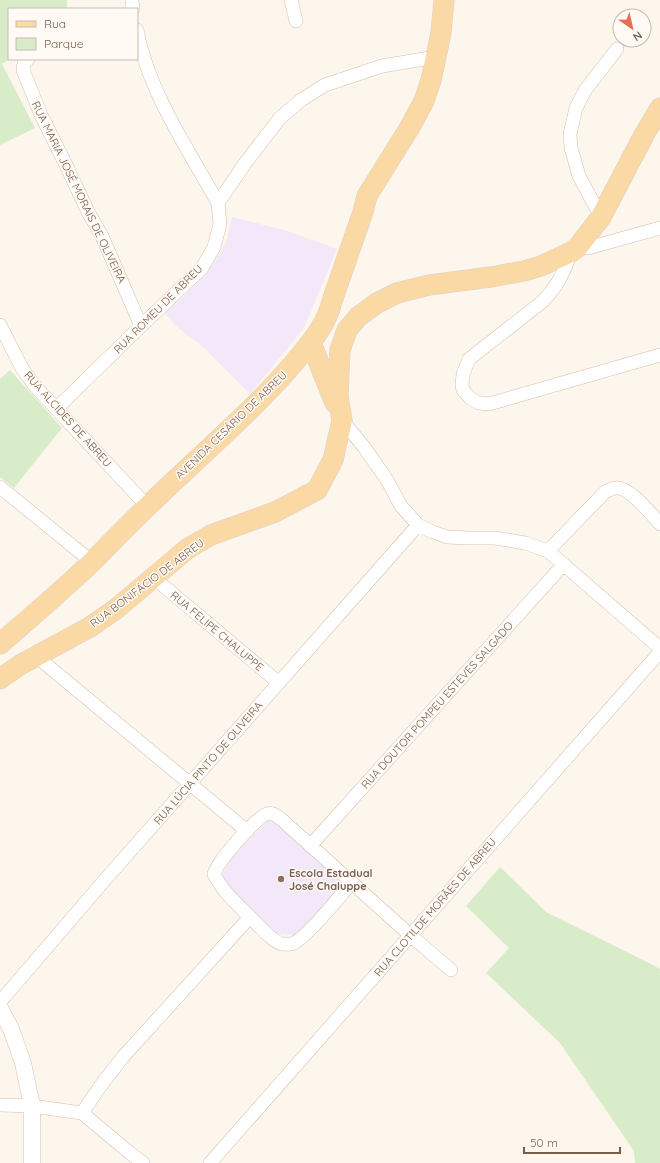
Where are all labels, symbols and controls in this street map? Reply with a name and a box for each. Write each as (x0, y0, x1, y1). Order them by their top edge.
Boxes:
legend (8, 8, 138, 60)
north arrow (612, 8, 652, 48)
text: Rua (44, 16, 66, 31)
text: N (630, 28, 645, 44)
text: Parque (44, 36, 84, 51)
street label: RUA MARIA JOSÉ MORAIS DE OLIVEIRA (29, 99, 129, 285)
street label: RUA ROMEU DE ABREU (111, 262, 205, 356)
street label: RUA ALCIDES DE ABREU (21, 368, 115, 470)
street label: AVENIDA CESÁRIO DE ABREU (172, 368, 290, 482)
street label: RUA BONIFÁCIO DE ABREU (87, 536, 207, 630)
street label: RUA FELIPE CHALUPPE (168, 588, 266, 674)
street label: RUA DOUTOR POMPEU ESTEVES SALGADO (358, 618, 516, 792)
street label: RUA LÚCIA PINTO DE OLIVEIRA (151, 698, 265, 828)
street label: RUA CLOTILDE MORÃES DE ABREU (371, 835, 499, 979)
place label: Escola Estadual José Chaluppe (289, 866, 373, 893)
marker: Escola Estadual José Chaluppe (276, 874, 286, 884)
scale bar (524, 1129, 620, 1155)
text: 50 m (530, 1135, 558, 1150)

